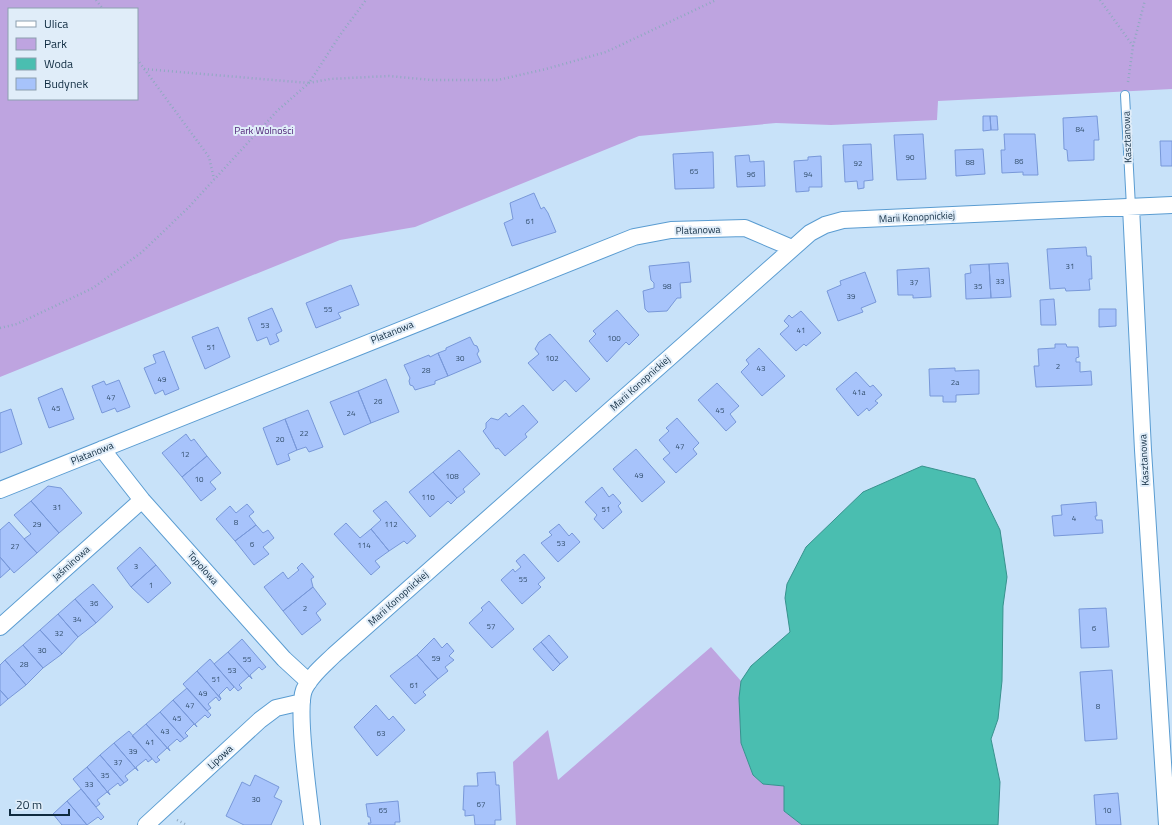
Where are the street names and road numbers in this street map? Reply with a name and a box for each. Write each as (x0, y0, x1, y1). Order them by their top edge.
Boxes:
street label: Kasztanowa (1119, 111, 1135, 163)
street label: Marii Konopnickiej (878, 208, 956, 226)
street label: Platanowa (675, 222, 721, 238)
street label: Platanowa (368, 317, 416, 347)
street label: Marii Konopnickiej (607, 352, 673, 414)
street label: Kasztanowa (1135, 434, 1153, 486)
street label: Platanowa (68, 438, 116, 468)
street label: Jaśminowa (49, 542, 93, 584)
street label: Topolowa (184, 548, 222, 588)
street label: Marii Konopnickiej (365, 567, 431, 629)
street label: Lipowa (204, 741, 236, 773)

